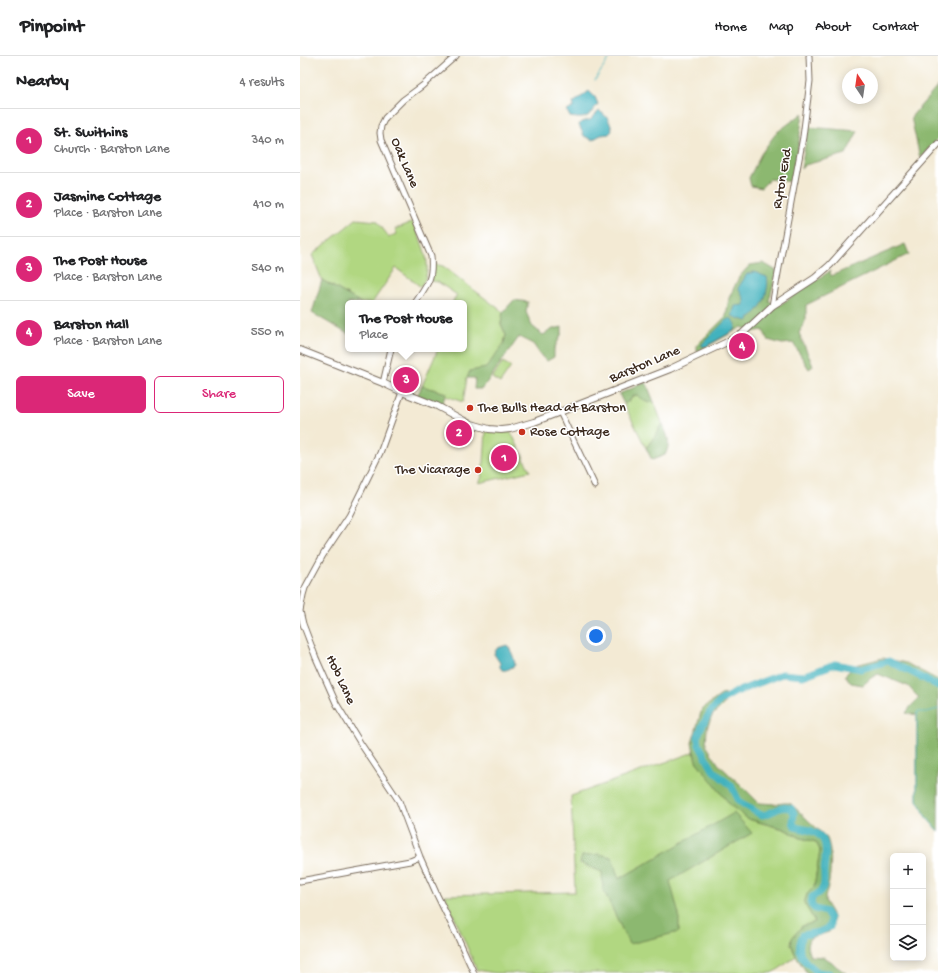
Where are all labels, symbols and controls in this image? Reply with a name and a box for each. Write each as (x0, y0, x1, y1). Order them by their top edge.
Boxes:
text: Pinpoint (20, 16, 84, 39)
text: Home (715, 19, 747, 36)
text: Map (769, 19, 793, 36)
text: About (815, 19, 851, 36)
text: Contact (873, 19, 918, 36)
north arrow (842, 68, 878, 104)
text: Nearby (16, 72, 69, 92)
text: 4 results (240, 75, 284, 90)
text: St. Swithins (54, 124, 127, 142)
text: 1 (26, 133, 32, 148)
text: 340 m (251, 133, 284, 148)
street label: Oak Lane (386, 135, 422, 191)
text: Church · Barston Lane (54, 142, 170, 157)
street label: Ryton End (769, 146, 797, 210)
text: Jasmine Cottage (54, 188, 161, 206)
text: 2 (26, 197, 32, 212)
text: 410 m (253, 197, 284, 212)
text: Place · Barston Lane (54, 206, 162, 221)
text: The Post House (54, 252, 147, 270)
text: 3 (26, 261, 32, 276)
text: 540 m (251, 261, 284, 276)
text: Place · Barston Lane (54, 270, 162, 285)
popup (345, 300, 467, 352)
text: The Post House (359, 310, 453, 328)
text: Barston Hall (54, 316, 129, 334)
text: 4 (26, 325, 32, 340)
text: 550 m (251, 325, 284, 340)
text: Place (359, 328, 388, 343)
pin: 4 (729, 331, 755, 361)
text: Place · Barston Lane (54, 334, 162, 349)
street label: Barston Lane (606, 342, 683, 388)
pin: 3 (393, 365, 419, 395)
button: Save (16, 376, 146, 413)
button: Share (154, 376, 284, 413)
place label: The Bulls Head at Barston (477, 400, 626, 417)
marker: The Bulls Head at Barston (465, 403, 475, 413)
pin: 2 (446, 418, 472, 448)
place label: Rose Cottage (530, 424, 610, 441)
marker: Rose Cottage (517, 427, 527, 437)
pin: 1 (491, 443, 517, 473)
place label: The Vicarage (394, 462, 471, 479)
marker: The Vicarage (473, 465, 483, 475)
your location (586, 626, 606, 646)
street label: Hob Lane (321, 653, 359, 708)
map controls (890, 853, 926, 961)
button: + (890, 853, 926, 889)
button: − (890, 889, 926, 925)
button: layers (890, 925, 926, 961)

